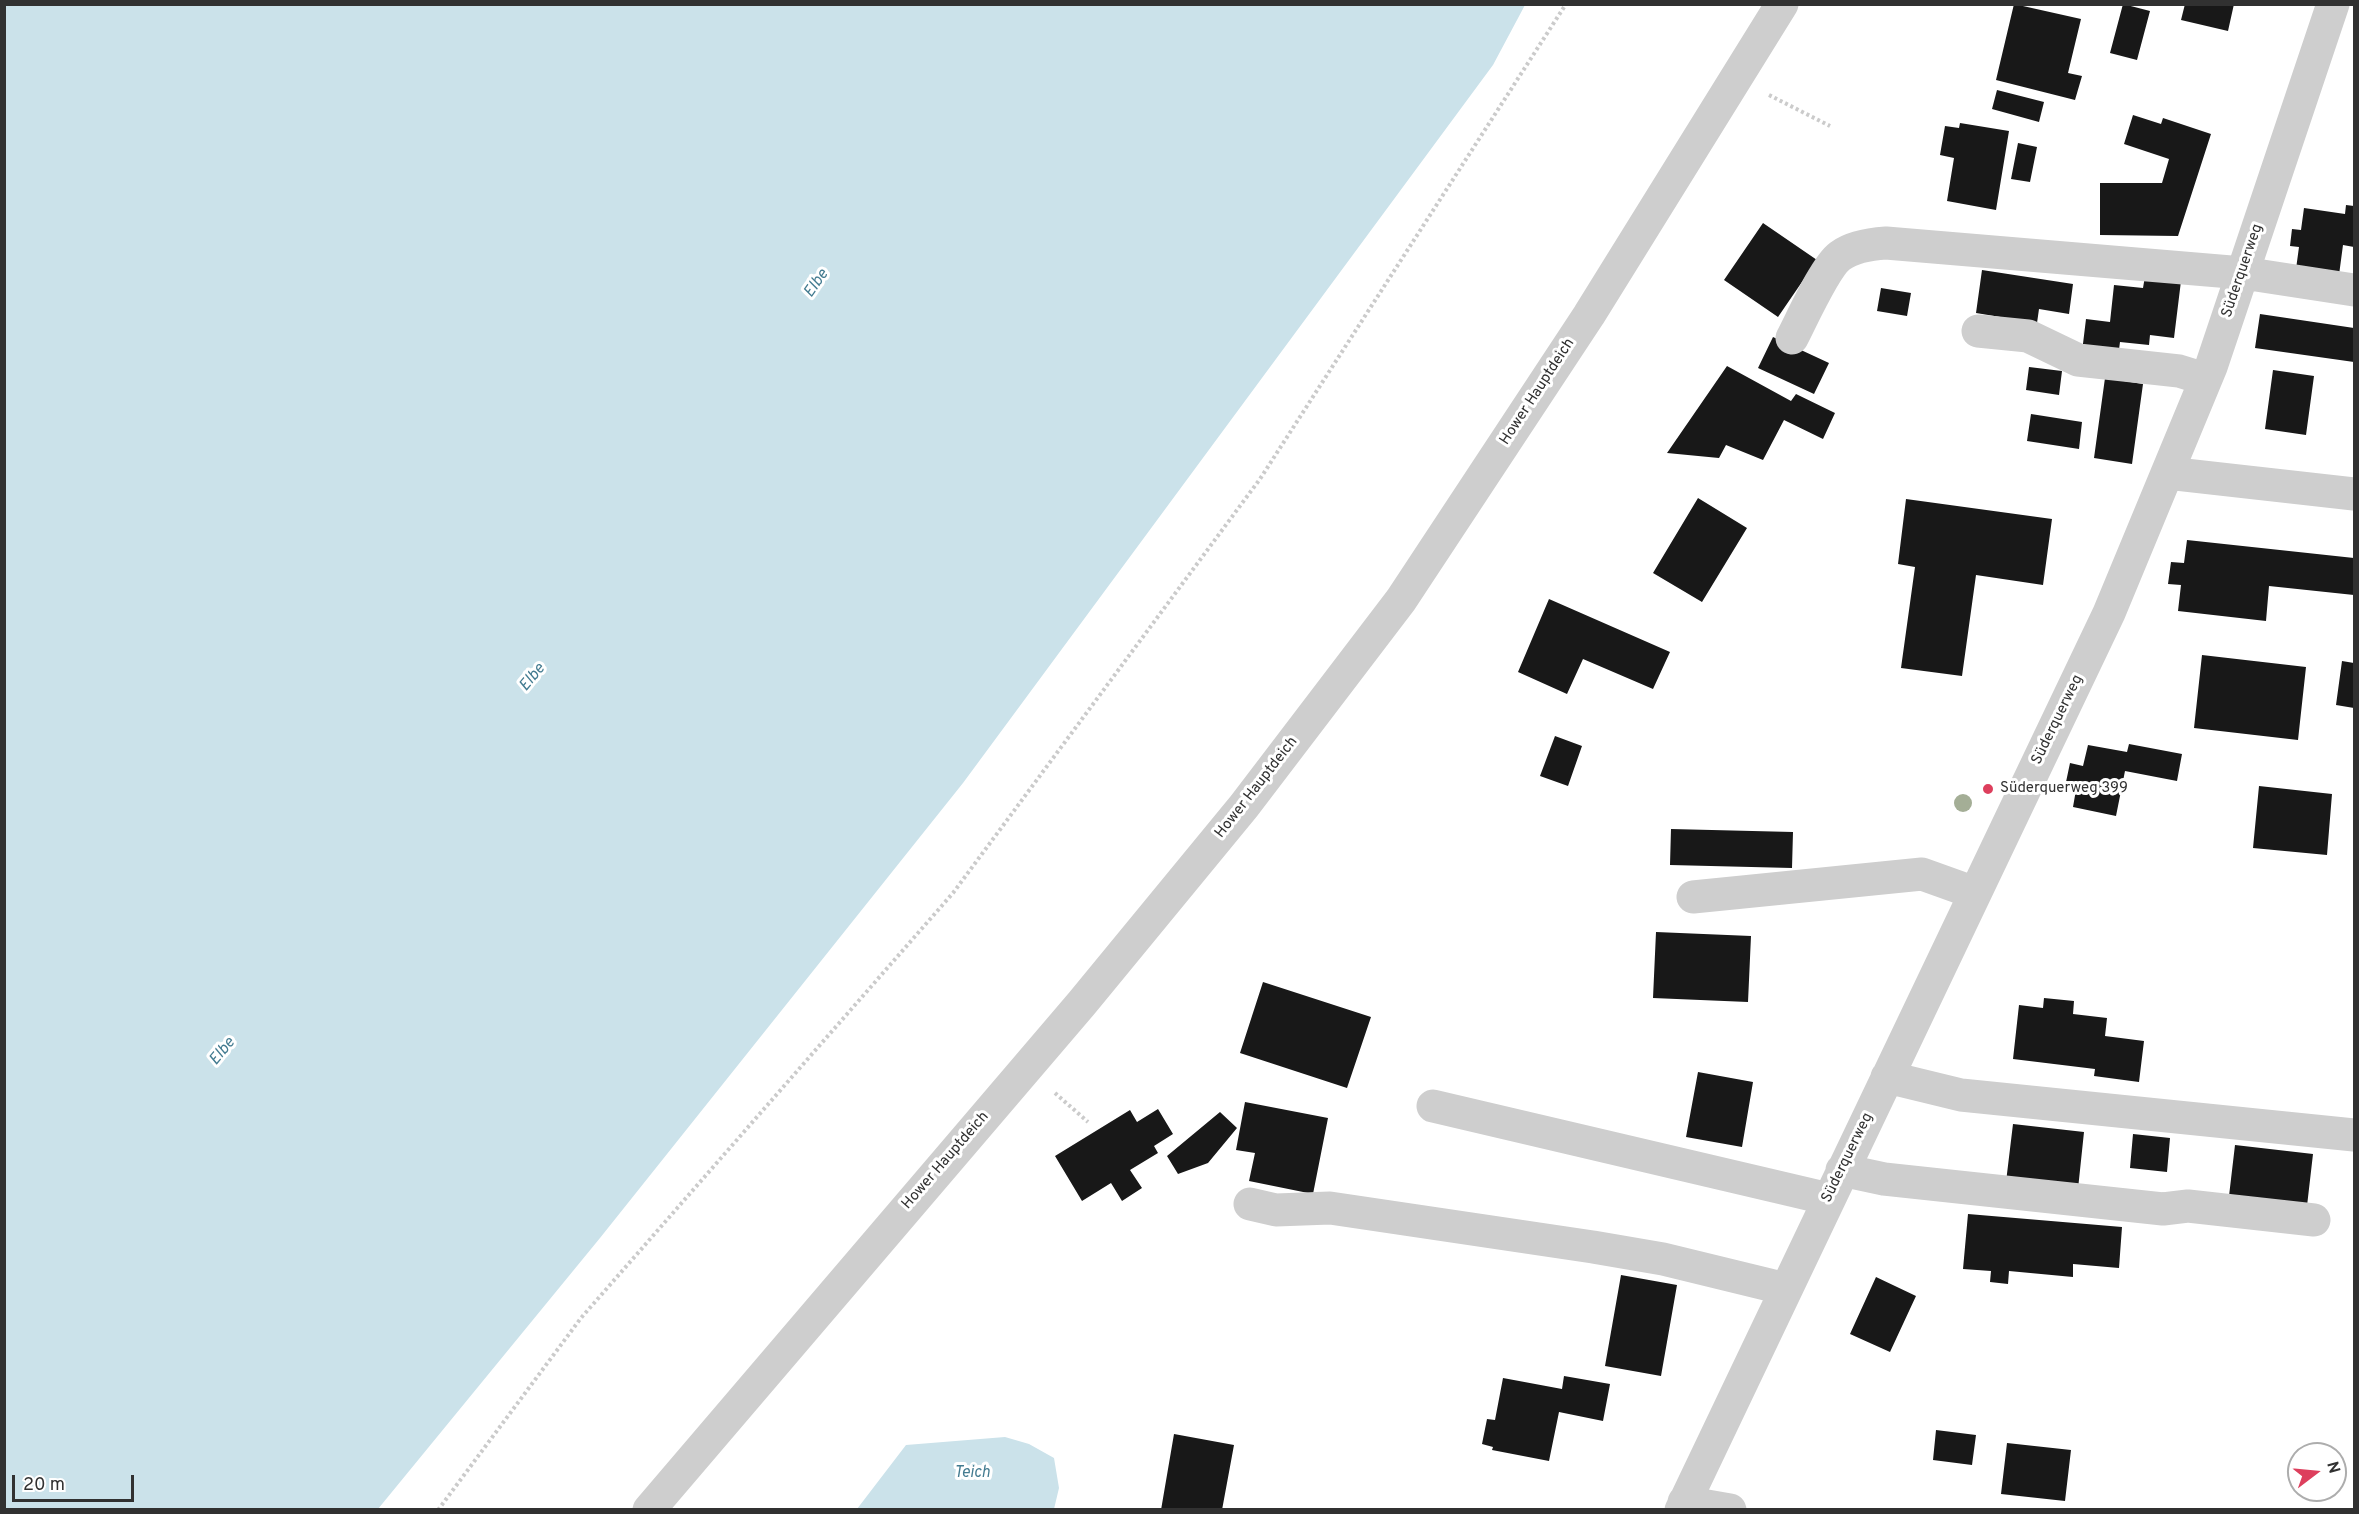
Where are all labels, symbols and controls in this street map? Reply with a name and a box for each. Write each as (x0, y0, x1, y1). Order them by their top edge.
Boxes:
street label: Süderquerweg (2219, 222, 2267, 320)
water label: Elbe (800, 266, 834, 302)
street label: Hower Hauptdeich (1497, 335, 1579, 449)
water label: Elbe (516, 660, 550, 696)
street label: Süderquerweg (2028, 672, 2088, 768)
street label: Hower Hauptdeich (1212, 734, 1302, 842)
place label: Süderquerweg 399 (2000, 780, 2128, 798)
marker: Süderquerweg 399 (1981, 782, 1995, 796)
water label: Elbe (206, 1034, 240, 1070)
street label: Hower Hauptdeich (899, 1108, 993, 1214)
street label: Süderquerweg (1818, 1110, 1878, 1206)
north arrow (2287, 1442, 2347, 1502)
text: N (2321, 1459, 2344, 1476)
scale bar (15, 1463, 136, 1501)
water label: Teich (954, 1464, 990, 1484)
text: 20 m (23, 1474, 65, 1497)

